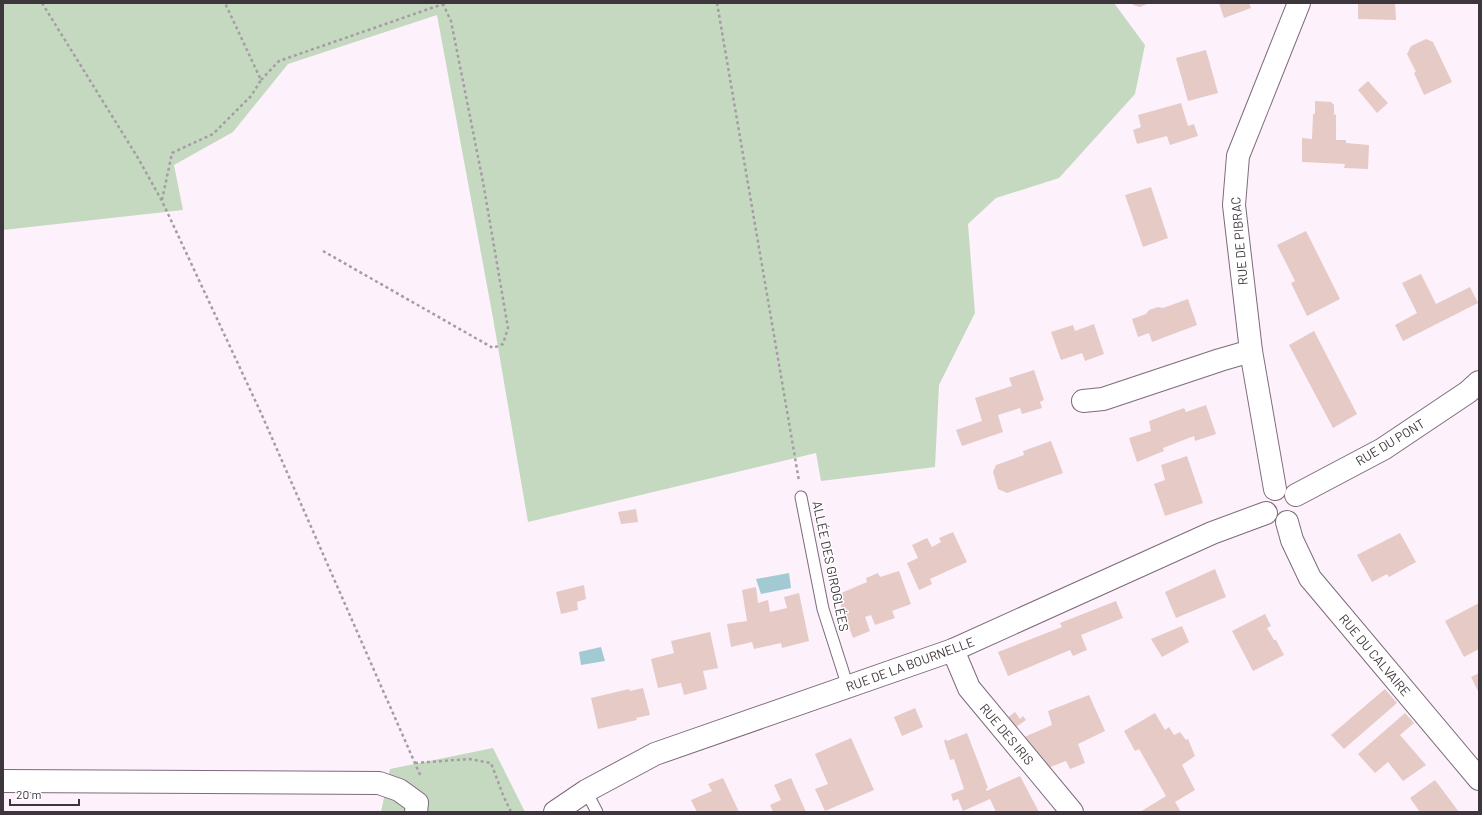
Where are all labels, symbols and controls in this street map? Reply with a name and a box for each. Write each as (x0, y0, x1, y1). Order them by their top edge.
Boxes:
street label: RUE DE PIBRAC (1227, 196, 1251, 286)
street label: RUE DU PONT (1353, 415, 1427, 469)
street label: ALLÉE DES GIROGLÉES (809, 499, 853, 633)
street label: RUE DU CALVAIRE (1336, 611, 1414, 699)
street label: RUE DE LA BOURNELLE (844, 633, 977, 695)
street label: RUE DES IRIS (977, 700, 1037, 768)
scale bar (10, 781, 79, 807)
text: 20 m (16, 787, 42, 801)

